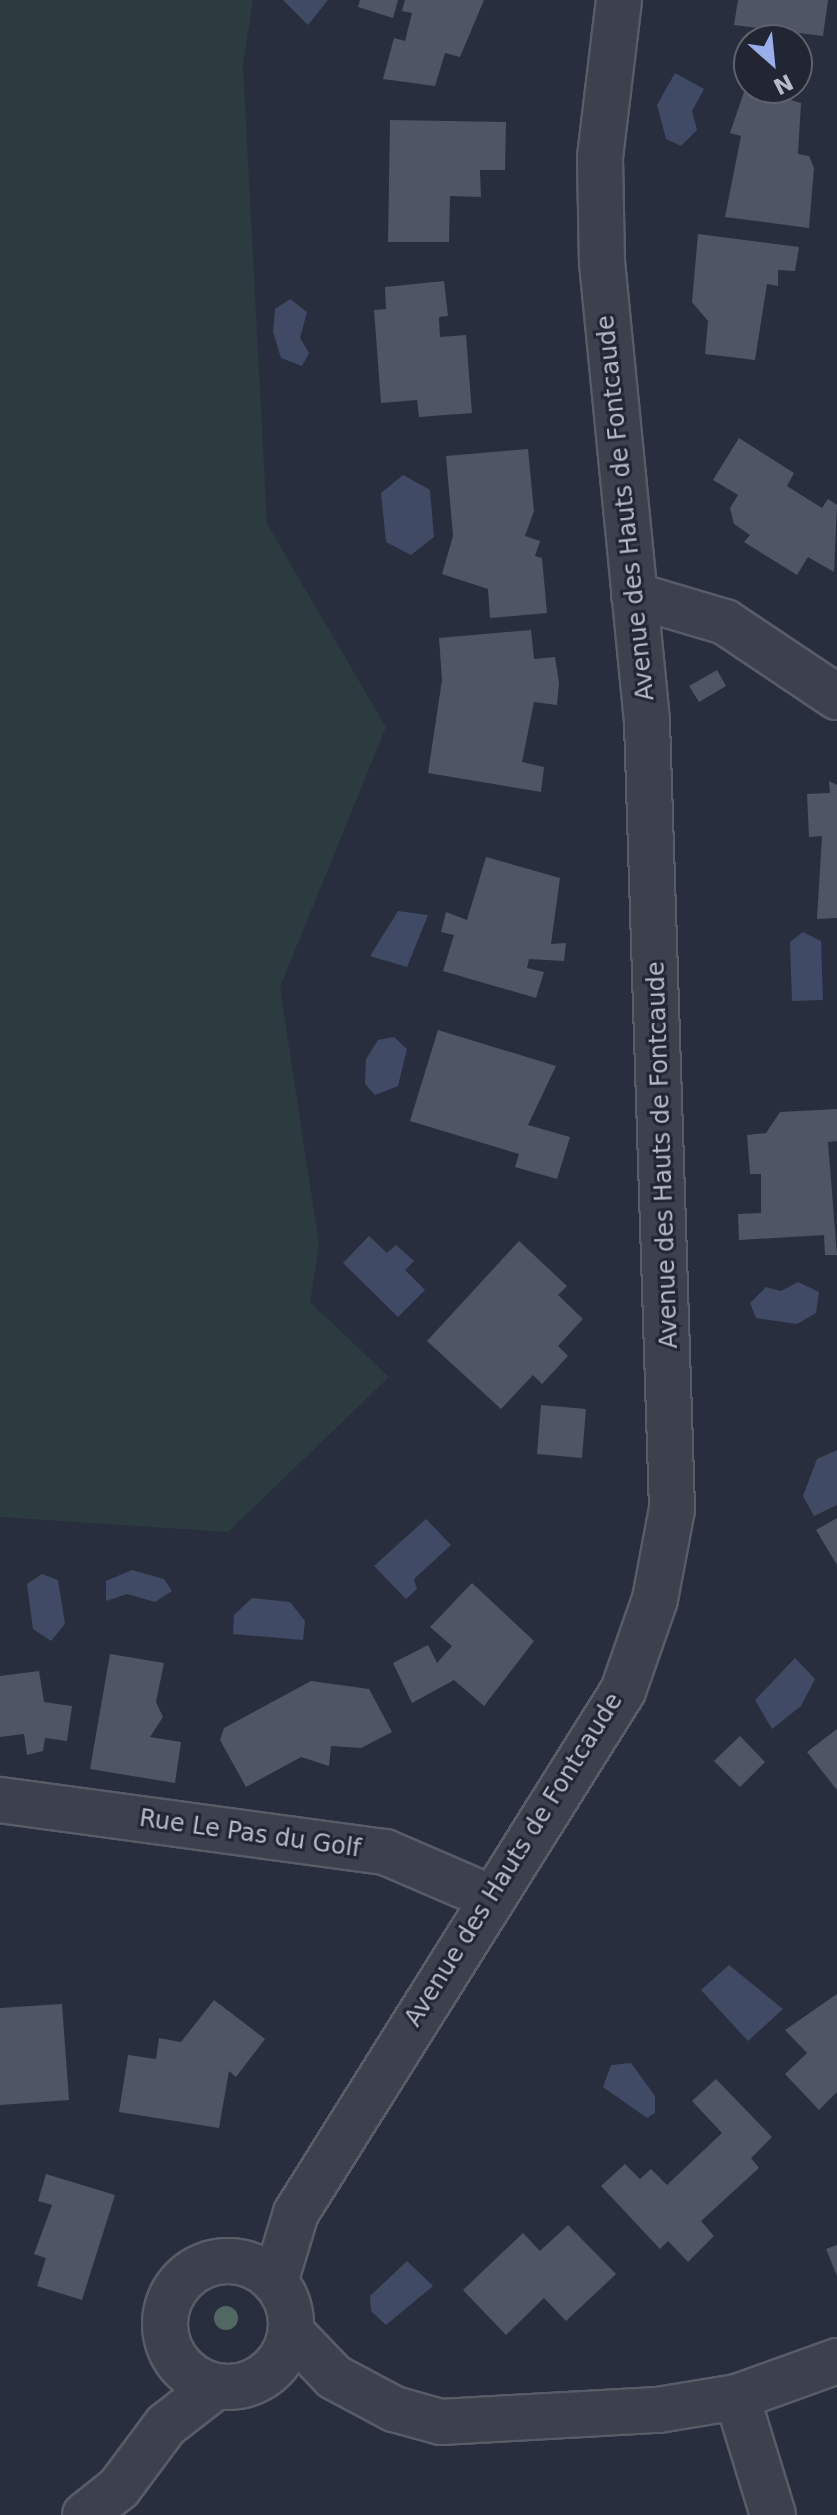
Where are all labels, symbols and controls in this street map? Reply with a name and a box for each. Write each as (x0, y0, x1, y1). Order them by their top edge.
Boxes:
north arrow (733, 24, 813, 104)
text: N (769, 69, 797, 99)
street label: Avenue des Hauts de Fontcaude (591, 314, 661, 702)
street label: Avenue des Hauts de Fontcaude (642, 961, 684, 1349)
street label: Avenue des Hauts de Fontcaude (399, 1688, 629, 2032)
street label: Rue Le Pas du Golf (137, 1804, 363, 1864)

